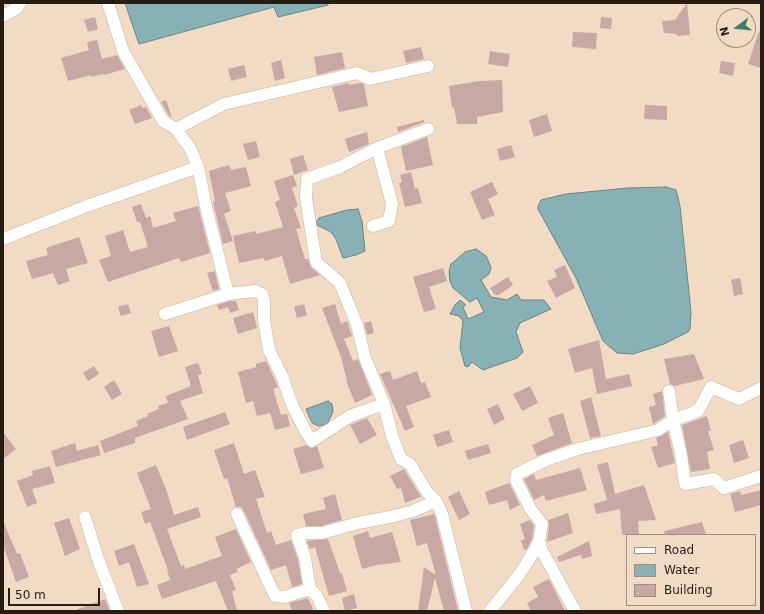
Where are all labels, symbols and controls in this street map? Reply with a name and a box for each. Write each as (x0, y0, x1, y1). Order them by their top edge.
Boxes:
north arrow (716, 8, 756, 48)
text: N (717, 25, 732, 37)
legend (626, 534, 756, 606)
text: Road (664, 543, 694, 557)
text: Water (664, 563, 699, 577)
scale bar (10, 580, 102, 606)
text: Building (664, 583, 713, 597)
text: 50 m (15, 588, 46, 602)

